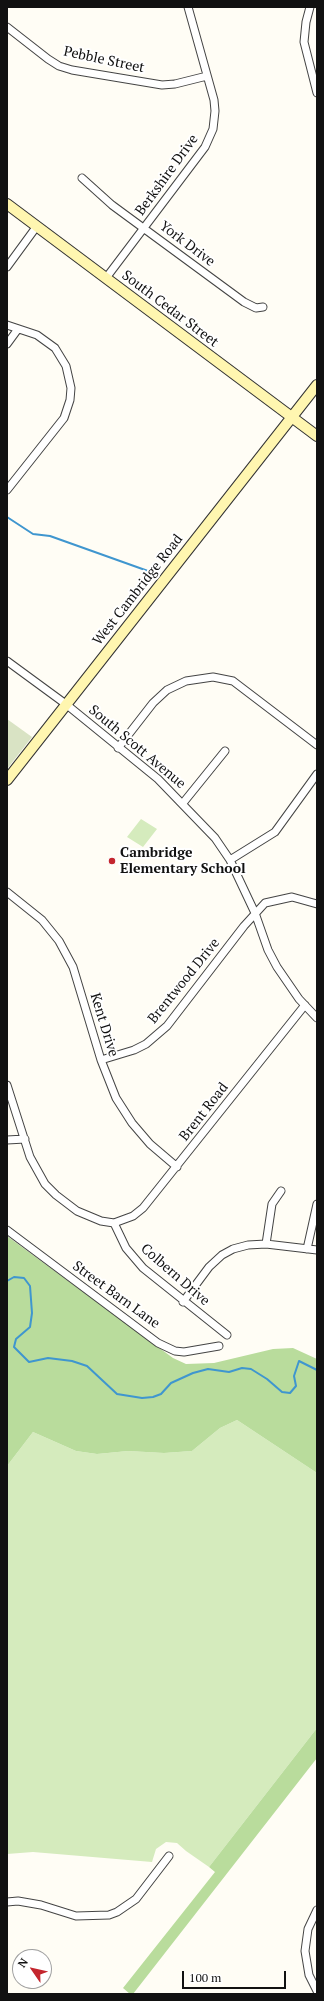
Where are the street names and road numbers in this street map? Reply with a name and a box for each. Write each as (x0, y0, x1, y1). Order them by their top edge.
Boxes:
street label: Pebble Street (62, 43, 146, 77)
street label: Berkshire Drive (132, 131, 202, 219)
street label: York Drive (156, 218, 218, 270)
street label: South Cedar Street (118, 267, 222, 351)
street label: West Cambridge Road (89, 531, 187, 649)
street label: South Scott Avenue (85, 702, 189, 792)
street label: Brentwood Drive (145, 935, 223, 1027)
street label: Kent Drive (86, 991, 122, 1059)
street label: Brent Road (176, 1080, 232, 1144)
street label: Colbern Drive (137, 1241, 213, 1309)
street label: Street Barn Lane (69, 1258, 163, 1332)

